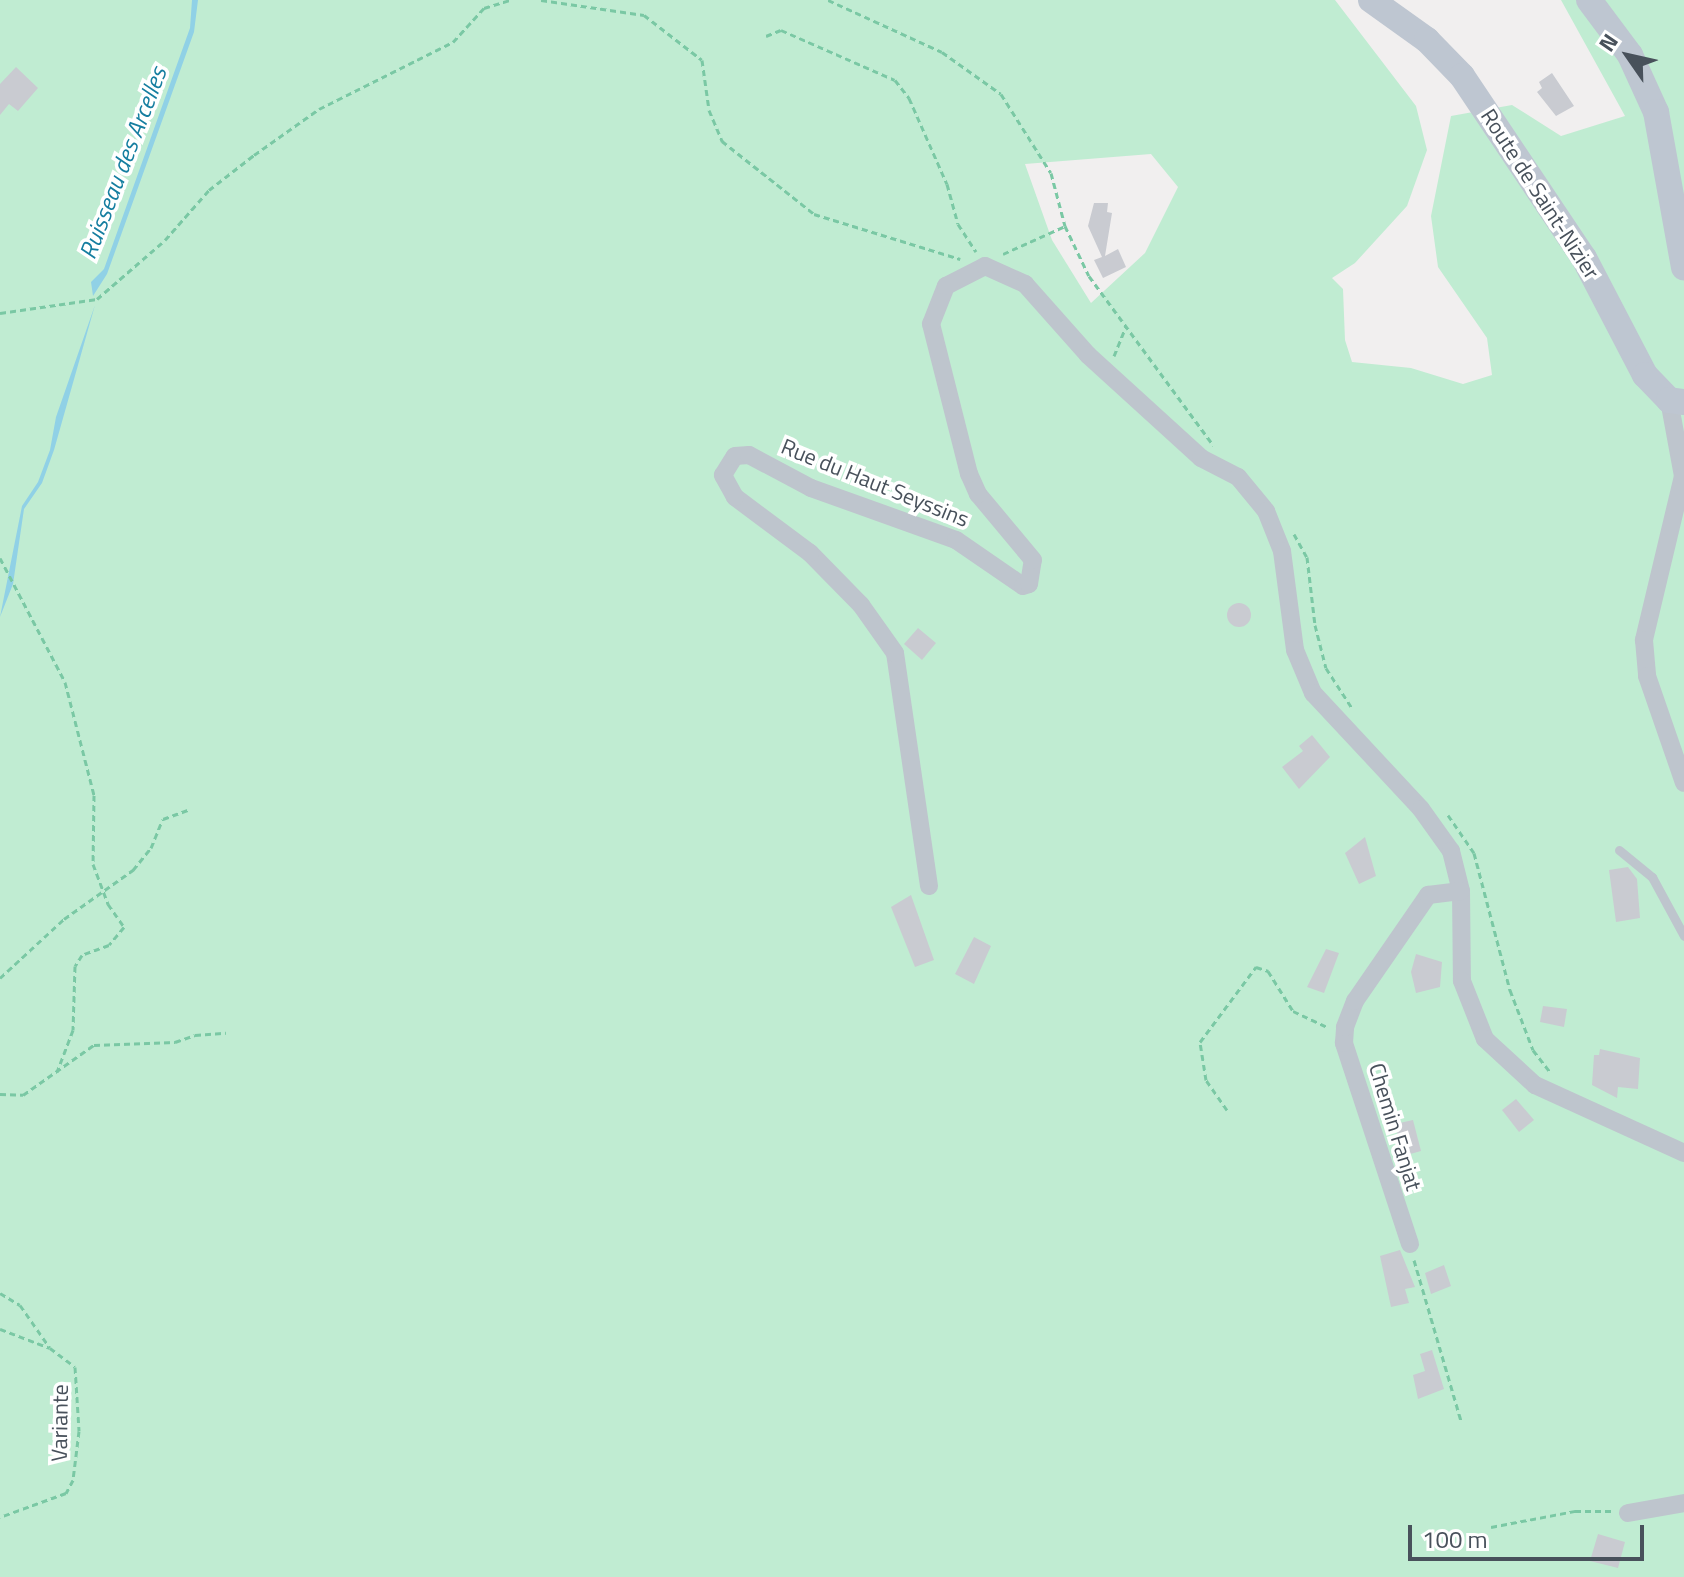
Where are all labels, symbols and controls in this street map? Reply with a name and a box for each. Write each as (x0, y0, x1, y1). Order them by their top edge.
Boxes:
north arrow (1588, 16, 1668, 96)
text: N (1590, 27, 1626, 58)
water label: Ruisseau des Arcelles (73, 63, 173, 263)
street label: Route de Saint-Nizier (1475, 104, 1605, 284)
street label: Rue du Haut Seyssins (777, 433, 973, 533)
street label: Chemin Fanjat (1363, 1060, 1427, 1194)
street label: Variante (46, 1384, 74, 1462)
scale bar (1412, 1509, 1648, 1559)
text: 100 m (1422, 1521, 1488, 1557)

